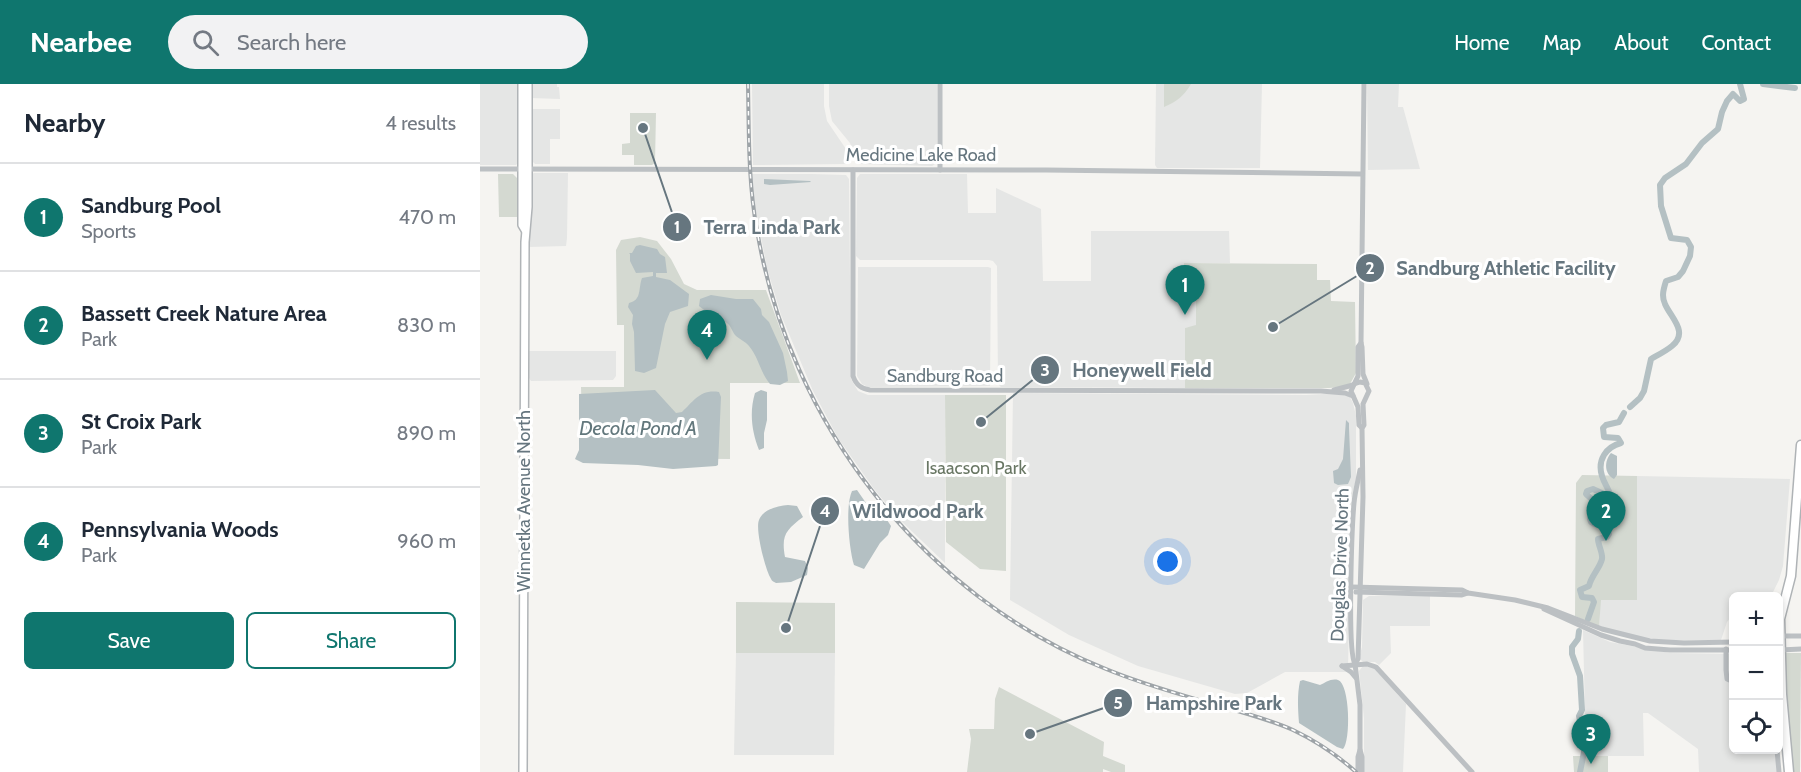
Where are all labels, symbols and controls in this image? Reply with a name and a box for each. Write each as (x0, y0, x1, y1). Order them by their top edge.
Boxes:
search box (168, 15, 588, 69)
text: Nearbee (30, 25, 132, 59)
icon: search (189, 26, 222, 59)
text: Search here (237, 29, 346, 56)
text: Home (1454, 30, 1510, 55)
text: Map (1543, 30, 1581, 55)
text: About (1614, 30, 1668, 55)
text: Contact (1701, 30, 1771, 55)
text: Nearby (24, 107, 105, 139)
text: 4 results (385, 111, 456, 135)
street label: Medicine Lake Road (846, 144, 996, 166)
text: Sandburg Pool (81, 192, 221, 219)
text: 1 (40, 205, 47, 229)
text: 470 m (399, 205, 456, 229)
callout: Terra Linda Park (662, 208, 853, 246)
text: Terra Linda Park (703, 215, 841, 239)
text: 1 (674, 216, 680, 238)
text: Sports (81, 219, 136, 243)
callout: Sandburg Athletic Facility (1355, 249, 1628, 287)
text: Sandburg Athletic Facility (1396, 256, 1616, 280)
text: 2 (1365, 257, 1375, 279)
pin: 1 (1166, 266, 1204, 315)
text: Bassett Creek Nature Area (81, 300, 327, 327)
pin: 4 (688, 310, 726, 360)
text: 2 (38, 313, 49, 337)
text: 830 m (397, 313, 456, 337)
text: Park (81, 327, 117, 351)
callout: Honeywell Field (1030, 351, 1224, 389)
text: Honeywell Field (1072, 358, 1212, 382)
text: 3 (1040, 359, 1050, 381)
street label: Sandburg Road (887, 365, 1003, 387)
text: St Croix Park (81, 408, 202, 435)
street label: Winnetka Avenue North (513, 410, 535, 592)
water label: Decola Pond A (579, 416, 697, 440)
text: 3 (38, 421, 49, 445)
text: 890 m (397, 421, 456, 445)
text: Park (81, 435, 117, 459)
park label: Isaacson Park (925, 457, 1028, 479)
street label: Douglas Drive North (1326, 488, 1354, 642)
callout: Wildwood Park (810, 492, 996, 530)
pin: 2 (1586, 492, 1626, 541)
text: Wildwood Park (852, 499, 984, 523)
text: 4 (819, 500, 831, 522)
text: Pennsylvania Woods (81, 516, 279, 543)
text: 4 (37, 529, 50, 553)
text: 960 m (397, 529, 456, 553)
text: Park (81, 543, 117, 567)
your location (1153, 547, 1182, 576)
map controls (1729, 592, 1783, 754)
button: + (1729, 592, 1783, 646)
button: Save (24, 612, 234, 669)
button: Share (246, 612, 456, 669)
button: − (1729, 646, 1783, 700)
callout: Hampshire Park (1103, 684, 1294, 722)
text: Hampshire Park (1146, 691, 1283, 715)
text: 5 (1113, 692, 1123, 714)
button: locate (1729, 700, 1783, 754)
pin: 3 (1572, 714, 1610, 764)

